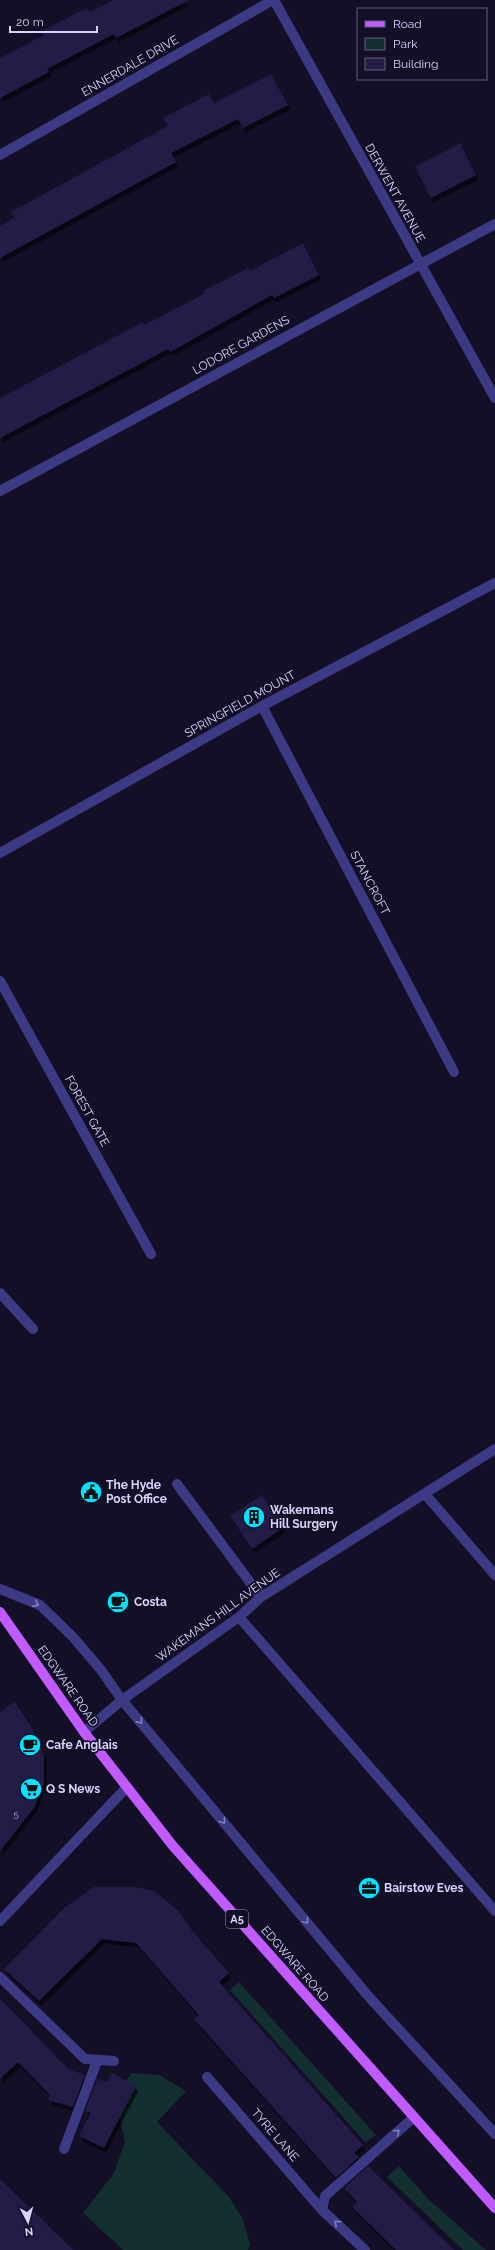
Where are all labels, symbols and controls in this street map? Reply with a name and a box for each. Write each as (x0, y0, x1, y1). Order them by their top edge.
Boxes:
scale bar (10, 8, 97, 34)
legend (357, 8, 487, 80)
text: 20 m (16, 15, 44, 29)
text: Road (393, 17, 422, 31)
street label: ENNERDALE DRIVE (79, 33, 181, 99)
text: Park (393, 37, 418, 51)
text: Building (393, 57, 439, 71)
street label: DERWENT AVENUE (362, 141, 428, 245)
street label: LODORE GARDENS (190, 313, 292, 377)
street label: SPRINGFIELD MOUNT (182, 667, 298, 740)
street label: STANCROFT (347, 849, 393, 918)
street label: FOREST GATE (62, 1073, 112, 1149)
place label: The Hyde Post Office (106, 1478, 167, 1506)
public building icon: The Hyde Post Office (78, 1479, 104, 1505)
place label: Wakemans Hill Surgery (270, 1503, 338, 1531)
building icon: Wakemans Hill Surgery (241, 1504, 267, 1530)
street label: WAKEMANS HILL AVENUE (153, 1565, 283, 1665)
cafe icon: Costa (105, 1589, 131, 1615)
place label: Costa (134, 1595, 167, 1609)
one-way arrow (32, 1599, 39, 1607)
street label: EDGWARE ROAD (35, 1643, 101, 1730)
one-way arrow (135, 1717, 142, 1724)
cafe icon: Cafe Anglais (17, 1732, 43, 1758)
place label: Cafe Anglais (46, 1738, 118, 1752)
supermarket icon: Q S News (18, 1776, 44, 1802)
place label: Q S News (46, 1782, 100, 1796)
house number: 5 (13, 1808, 19, 1819)
one-way arrow (218, 1817, 225, 1824)
office icon: Bairstow Eves (356, 1875, 382, 1901)
place label: Bairstow Eves (384, 1881, 464, 1895)
road number: A5 (226, 1910, 248, 1928)
one-way arrow (301, 1917, 308, 1924)
street label: EDGWARE ROAD (258, 1923, 332, 2005)
street label: TYRE LANE (248, 2106, 302, 2164)
one-way arrow (392, 2130, 399, 2137)
north arrow (8, 2202, 48, 2242)
one-way arrow (334, 2221, 342, 2228)
text: N (24, 2225, 34, 2238)

